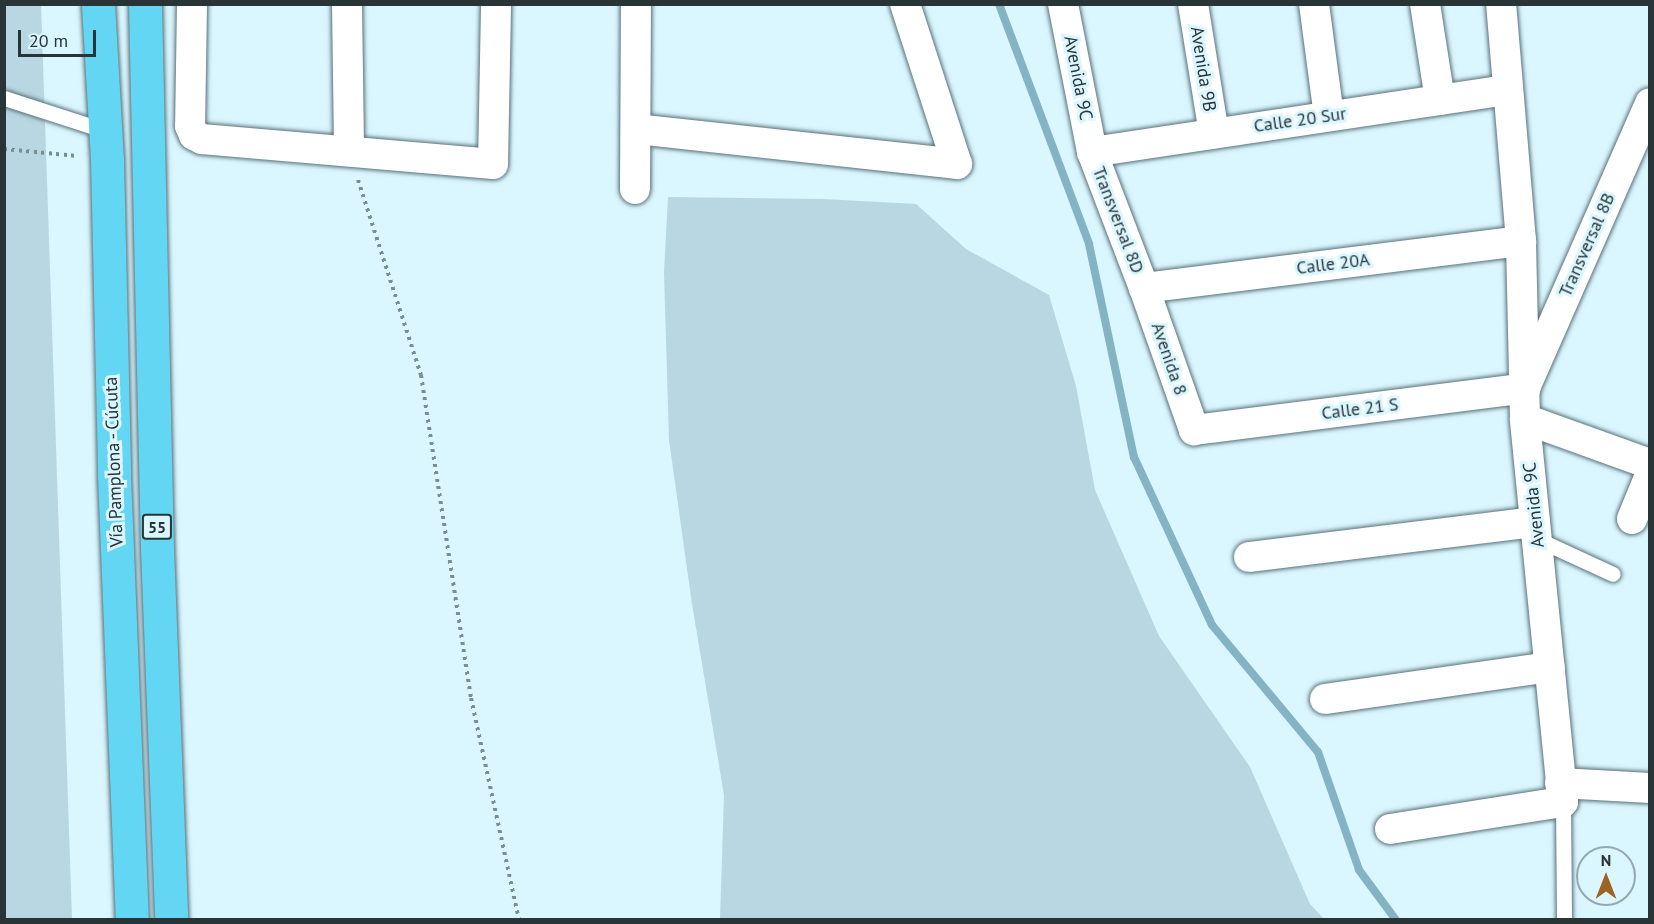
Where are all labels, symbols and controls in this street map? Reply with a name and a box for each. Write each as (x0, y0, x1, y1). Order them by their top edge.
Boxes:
scale bar (21, 18, 99, 56)
street label: Avenida 9B (1186, 25, 1220, 113)
text: 20 m (29, 29, 68, 52)
street label: Avenida 9C (1059, 34, 1097, 122)
street label: Calle 20 Sur (1252, 103, 1348, 137)
street label: Transversal 8D (1088, 164, 1148, 276)
street label: Transversal 8B (1555, 190, 1619, 300)
street label: Calle 20A (1295, 249, 1371, 279)
street label: Avenida 8 (1147, 320, 1191, 398)
street label: Vía Pamplona - Cúcuta (100, 375, 128, 549)
street label: Calle 21 S (1320, 394, 1400, 424)
street label: Avenida 9C (1519, 461, 1549, 549)
road number: 55 (140, 514, 174, 540)
north arrow (1576, 846, 1636, 906)
text: N (1601, 850, 1611, 870)

